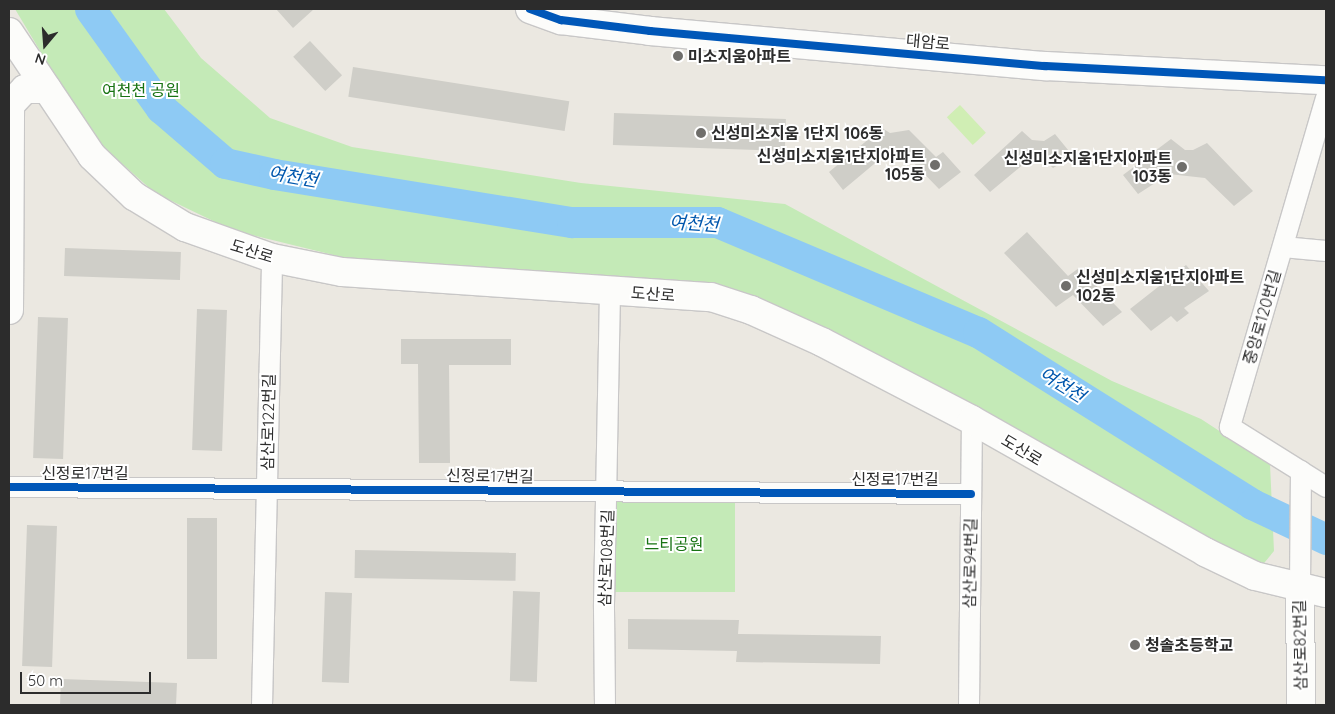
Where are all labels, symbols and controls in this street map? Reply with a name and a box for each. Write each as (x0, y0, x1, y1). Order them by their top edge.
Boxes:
north arrow (20, 20, 70, 70)
street label: 대암로 (905, 31, 951, 53)
place label: 미소지움아파트 (688, 46, 791, 66)
text: N (33, 49, 48, 69)
marker: 미소지움아파트 (672, 50, 684, 62)
park label: 여천천 공원 (102, 80, 180, 100)
place label: 신성미소지움 1단지 106동 (711, 123, 884, 143)
marker: 신성미소지움 1단지 106동 (695, 127, 707, 139)
place label: 신성미소지움1단지아파트 105동 (757, 146, 925, 184)
place label: 신성미소지움1단지아파트 103동 (1004, 148, 1172, 186)
marker: 신성미소지움1단지아파트 105동 (929, 159, 941, 171)
marker: 신성미소지움1단지아파트 103동 (1176, 161, 1188, 173)
water label: 여천천 (267, 162, 319, 192)
water label: 여천천 (668, 211, 720, 237)
street label: 도산로 (228, 235, 276, 267)
place label: 신성미소지움1단지아파트 102동 (1076, 267, 1244, 305)
street label: 중앙로120번길 (1239, 267, 1285, 367)
marker: 신성미소지움1단지아파트 102동 (1060, 280, 1072, 292)
street label: 도산로 (630, 283, 676, 305)
water label: 여천천 (1035, 363, 1089, 407)
street label: 삼산로122번길 (258, 373, 278, 471)
street label: 도산로 (998, 430, 1046, 470)
street label: 신정로17번길 (41, 463, 129, 483)
street label: 신정로17번길 (446, 466, 534, 486)
street label: 신정로17번길 (851, 469, 939, 489)
street label: 삼산로108번길 (595, 509, 617, 607)
street label: 삼산로94번길 (960, 517, 980, 609)
park label: 느티공원 (645, 534, 703, 554)
street label: 삼산로82번길 (1290, 599, 1310, 691)
place label: 청솔초등학교 (1145, 635, 1233, 655)
marker: 청솔초등학교 (1129, 639, 1141, 651)
scale bar (22, 662, 154, 694)
text: 50 m (28, 671, 63, 690)

